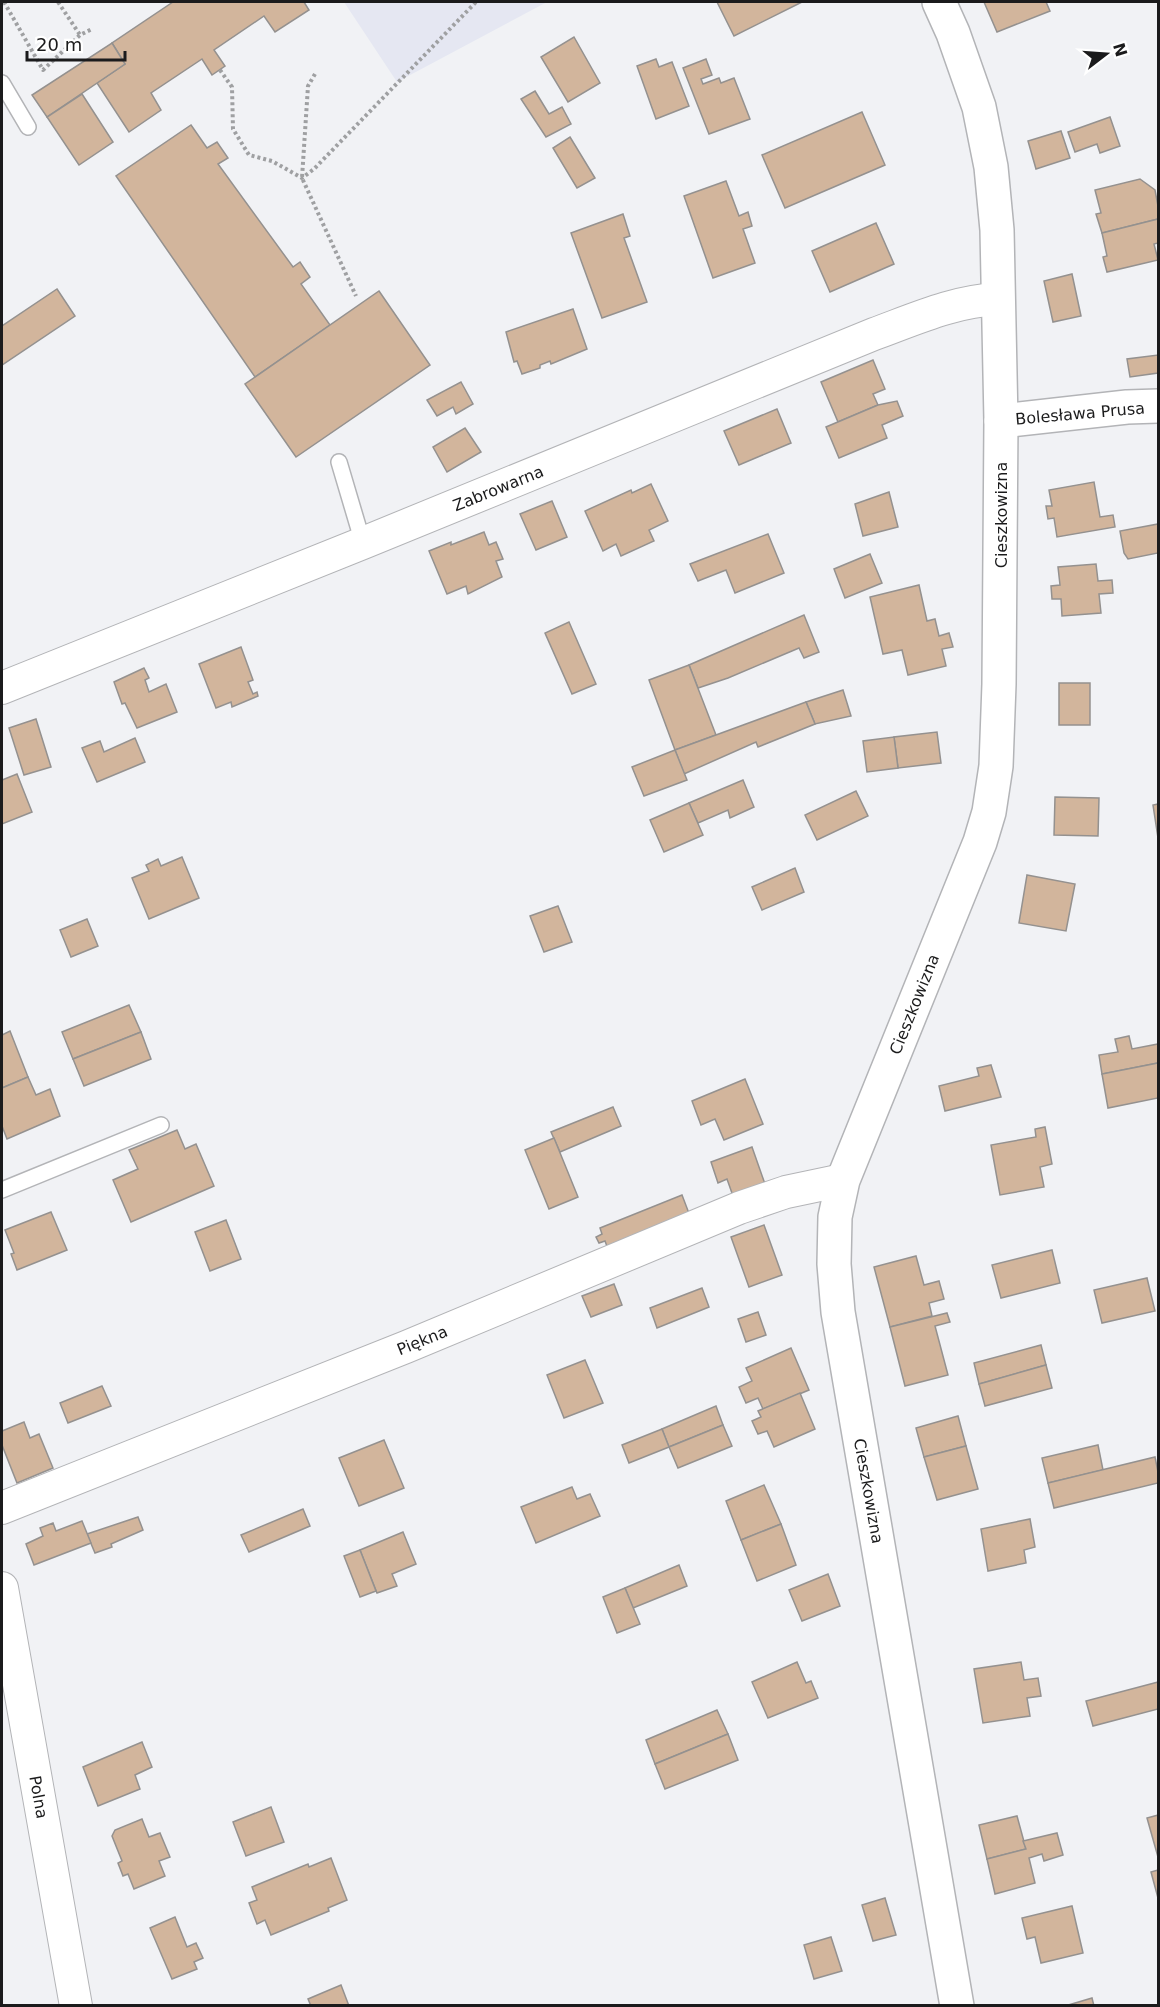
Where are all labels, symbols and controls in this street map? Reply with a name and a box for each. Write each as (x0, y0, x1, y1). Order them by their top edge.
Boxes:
scale bar (27, 24, 124, 62)
north arrow (1076, 24, 1136, 84)
text: 20 m (36, 34, 82, 55)
text: N (1109, 41, 1131, 59)
street label: Bolesława Prusa (1014, 398, 1146, 429)
street label: Zabrowarna (450, 462, 546, 515)
street label: Cieszkowizna (992, 462, 1011, 568)
street label: Cieszkowizna (886, 951, 943, 1057)
street label: Piękna (394, 1322, 450, 1359)
street label: Cieszkowizna (850, 1437, 887, 1545)
street label: Polna (25, 1774, 52, 1820)

